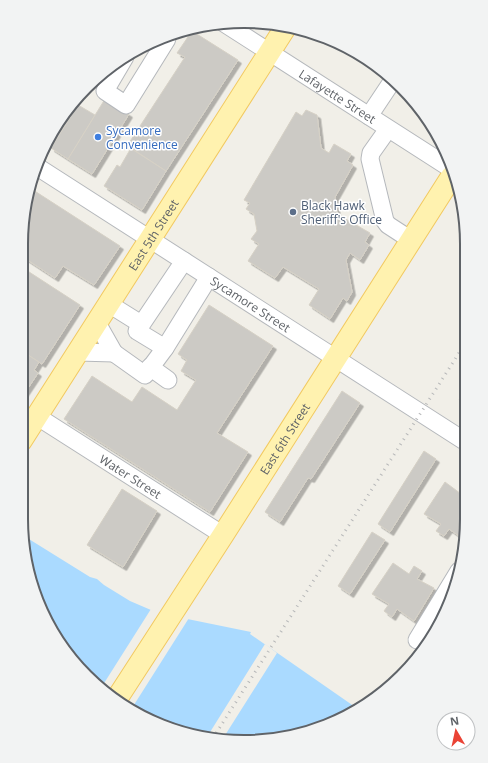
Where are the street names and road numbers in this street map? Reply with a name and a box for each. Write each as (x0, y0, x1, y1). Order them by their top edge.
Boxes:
street label: Lafayette Street (296, 65, 379, 127)
street label: East 5th Street (124, 196, 182, 274)
street label: Sycamore Street (207, 272, 294, 336)
street label: East 6th Street (255, 400, 314, 478)
street label: Water Street (96, 450, 165, 502)

